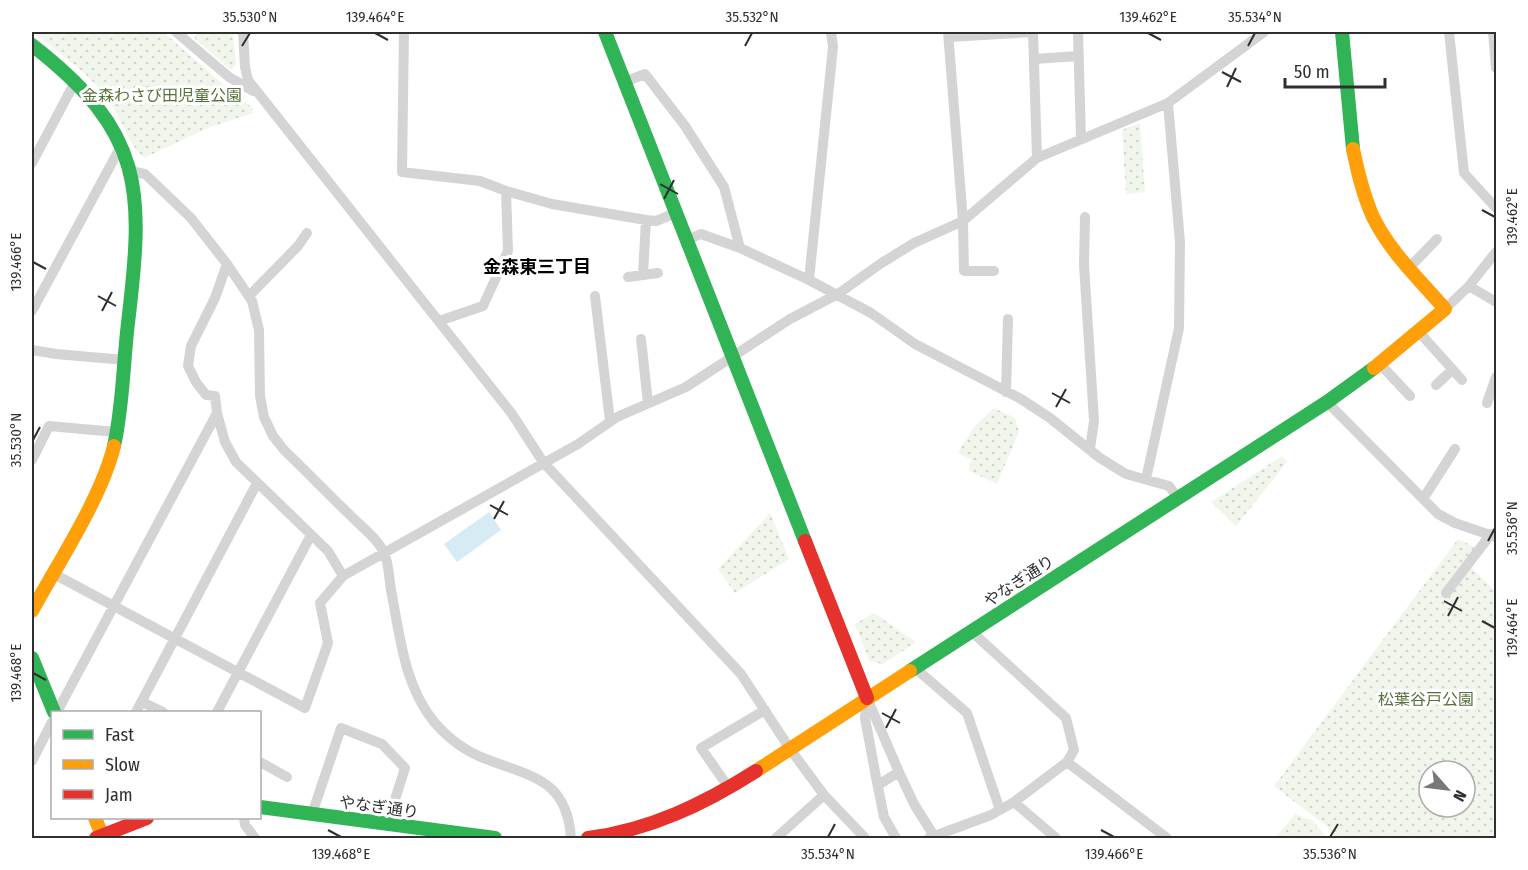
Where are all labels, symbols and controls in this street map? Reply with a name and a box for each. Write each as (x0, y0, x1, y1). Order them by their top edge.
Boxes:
text: 35.530°N (223, 8, 277, 26)
text: 139.464°E (346, 8, 404, 26)
text: 35.532°N (725, 8, 779, 26)
text: 139.462°E (1119, 8, 1177, 26)
text: 35.534°N (1228, 8, 1282, 26)
scale bar (1285, 51, 1386, 89)
text: 50 m (1294, 61, 1330, 83)
park label: 金森わさび田児童公園 (82, 86, 242, 105)
text: 139.462°E (1503, 188, 1521, 246)
text: 139.466°E (7, 233, 25, 291)
district label: 金森東三丁目 (483, 256, 591, 278)
text: 35.530°N (7, 413, 25, 467)
text: 35.536°N (1503, 501, 1521, 555)
street label: やなぎ通り (980, 551, 1058, 611)
text: 139.464°E (1503, 599, 1521, 657)
text: 139.468°E (7, 644, 25, 702)
park label: 松葉谷戸公園 (1378, 690, 1474, 709)
legend (51, 711, 261, 819)
text: Fast (105, 724, 134, 746)
text: Slow (105, 754, 140, 776)
north arrow (1417, 759, 1477, 819)
text: Jam (105, 784, 133, 806)
text: N (1449, 787, 1470, 805)
street label: やなぎ通り (338, 792, 420, 822)
text: 139.468°E (312, 845, 370, 863)
text: 35.534°N (801, 845, 855, 863)
text: 139.466°E (1085, 845, 1143, 863)
text: 35.536°N (1303, 845, 1357, 863)

